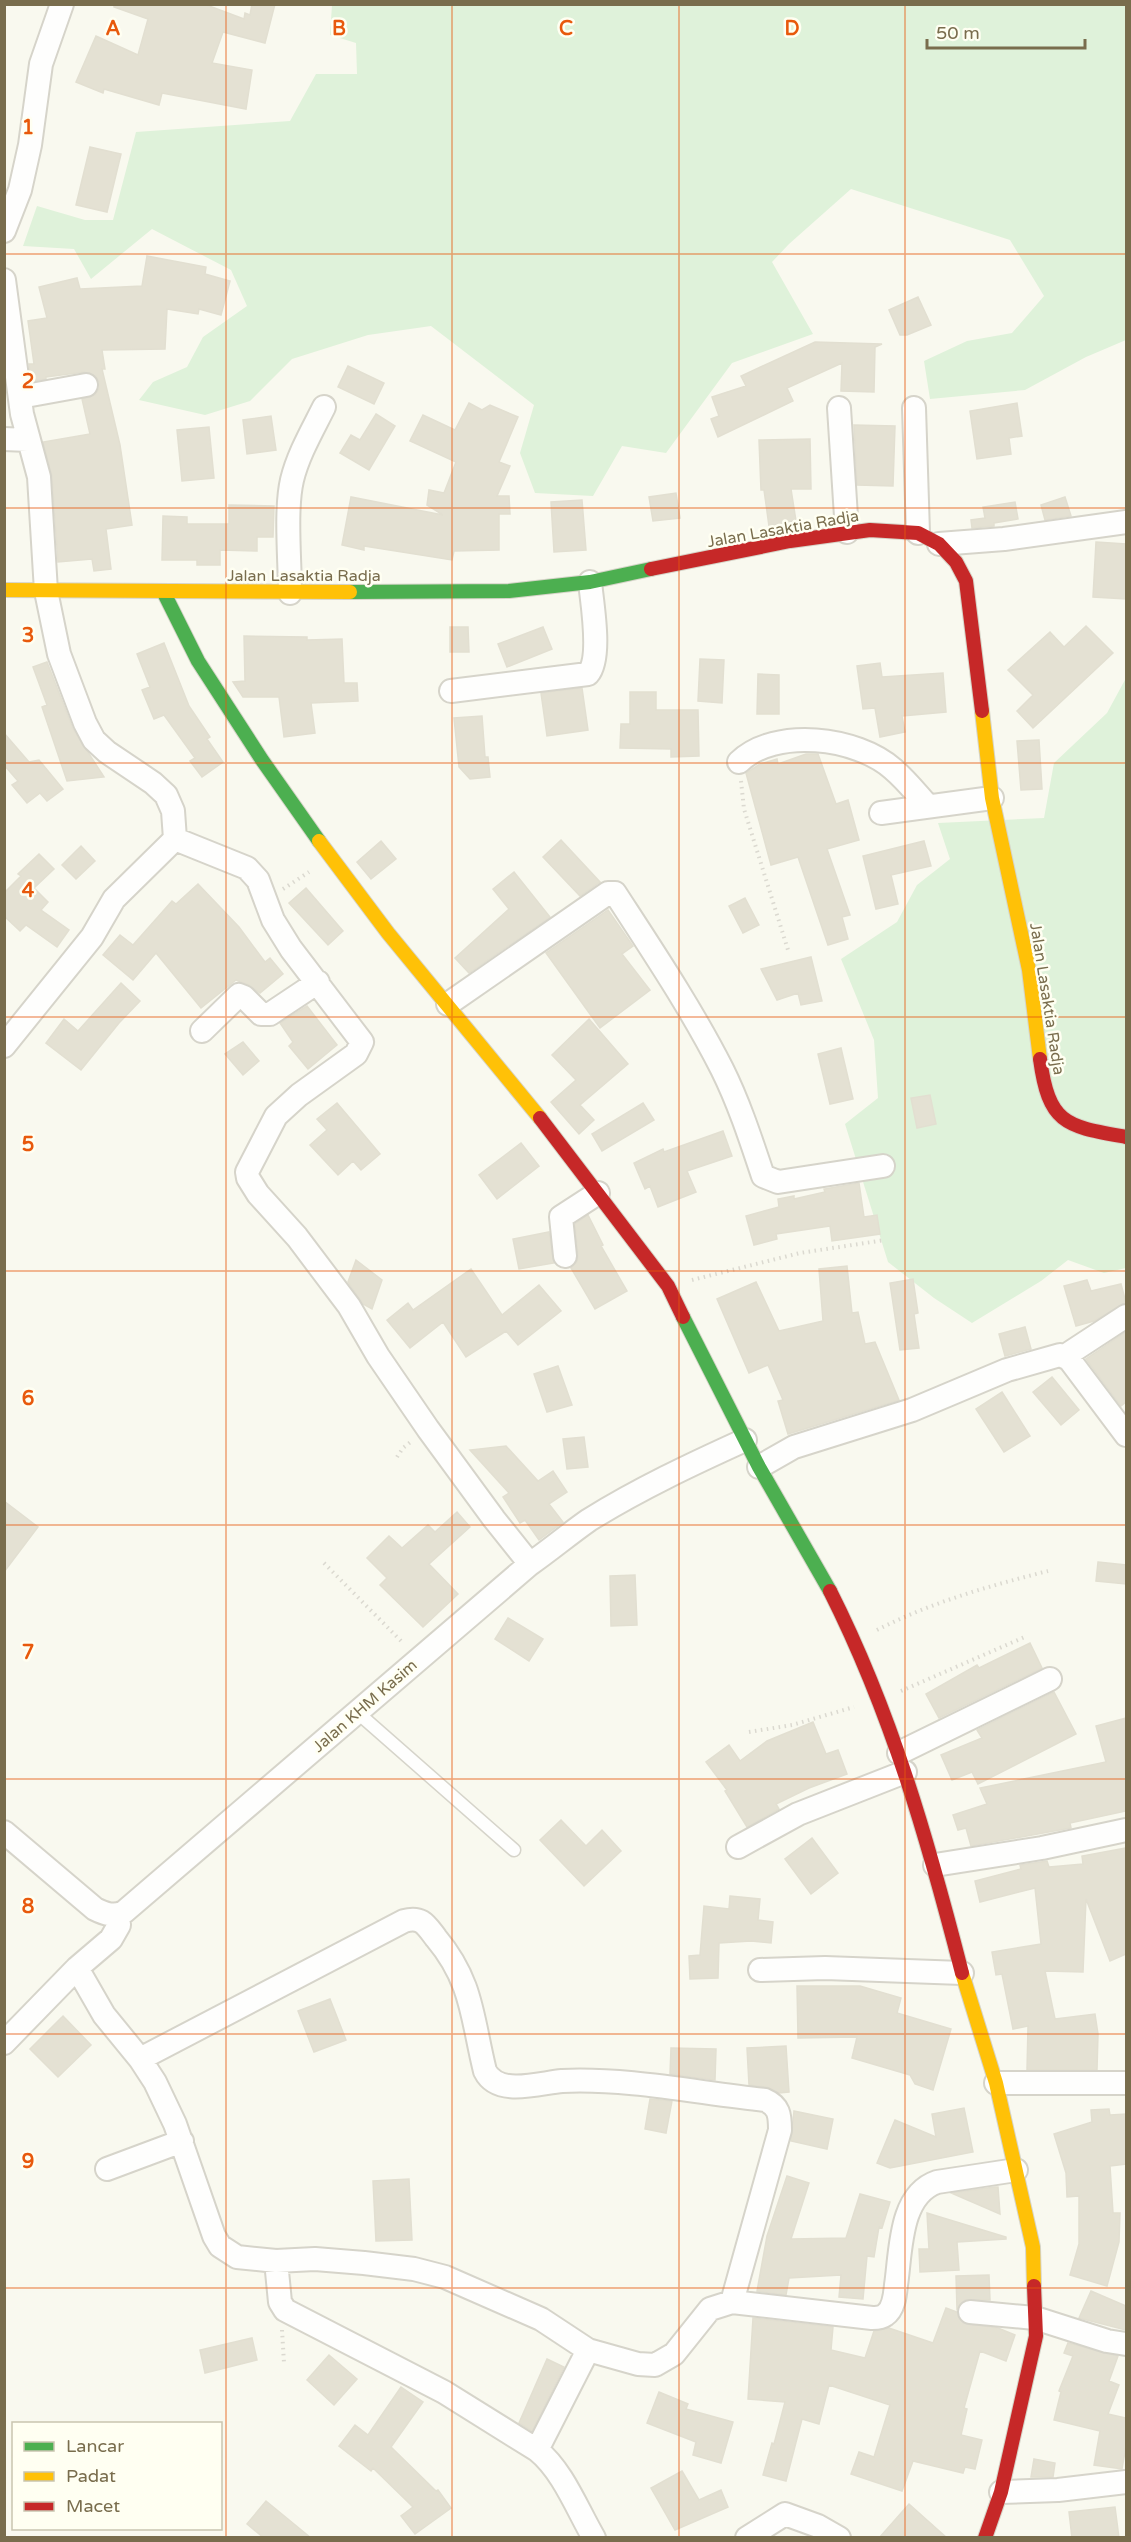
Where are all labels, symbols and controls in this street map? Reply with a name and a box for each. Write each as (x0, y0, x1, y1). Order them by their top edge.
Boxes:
scale bar (927, 12, 1084, 50)
text: A (106, 17, 121, 41)
text: B (332, 17, 346, 41)
text: C (559, 17, 573, 41)
text: D (784, 17, 800, 41)
text: 50 m (936, 22, 980, 44)
text: 1 (22, 116, 34, 140)
text: 2 (22, 370, 34, 394)
street label: Jalan Lasaktia Radja (706, 506, 860, 552)
street label: Jalan Lasaktia Radja (227, 566, 381, 586)
text: 3 (22, 624, 34, 648)
text: 4 (22, 879, 35, 903)
street label: Jalan Lasaktia Radja (1025, 922, 1069, 1076)
text: 5 (22, 1133, 34, 1157)
text: 6 (22, 1387, 34, 1411)
text: 7 (22, 1641, 34, 1665)
street label: Jalan KHM Kasim (309, 1655, 421, 1757)
text: 8 (22, 1895, 34, 1919)
text: 9 (22, 2150, 34, 2174)
legend (12, 2422, 222, 2530)
text: Lancar (66, 2435, 124, 2457)
text: Padat (66, 2465, 116, 2487)
text: Macet (66, 2495, 120, 2517)

